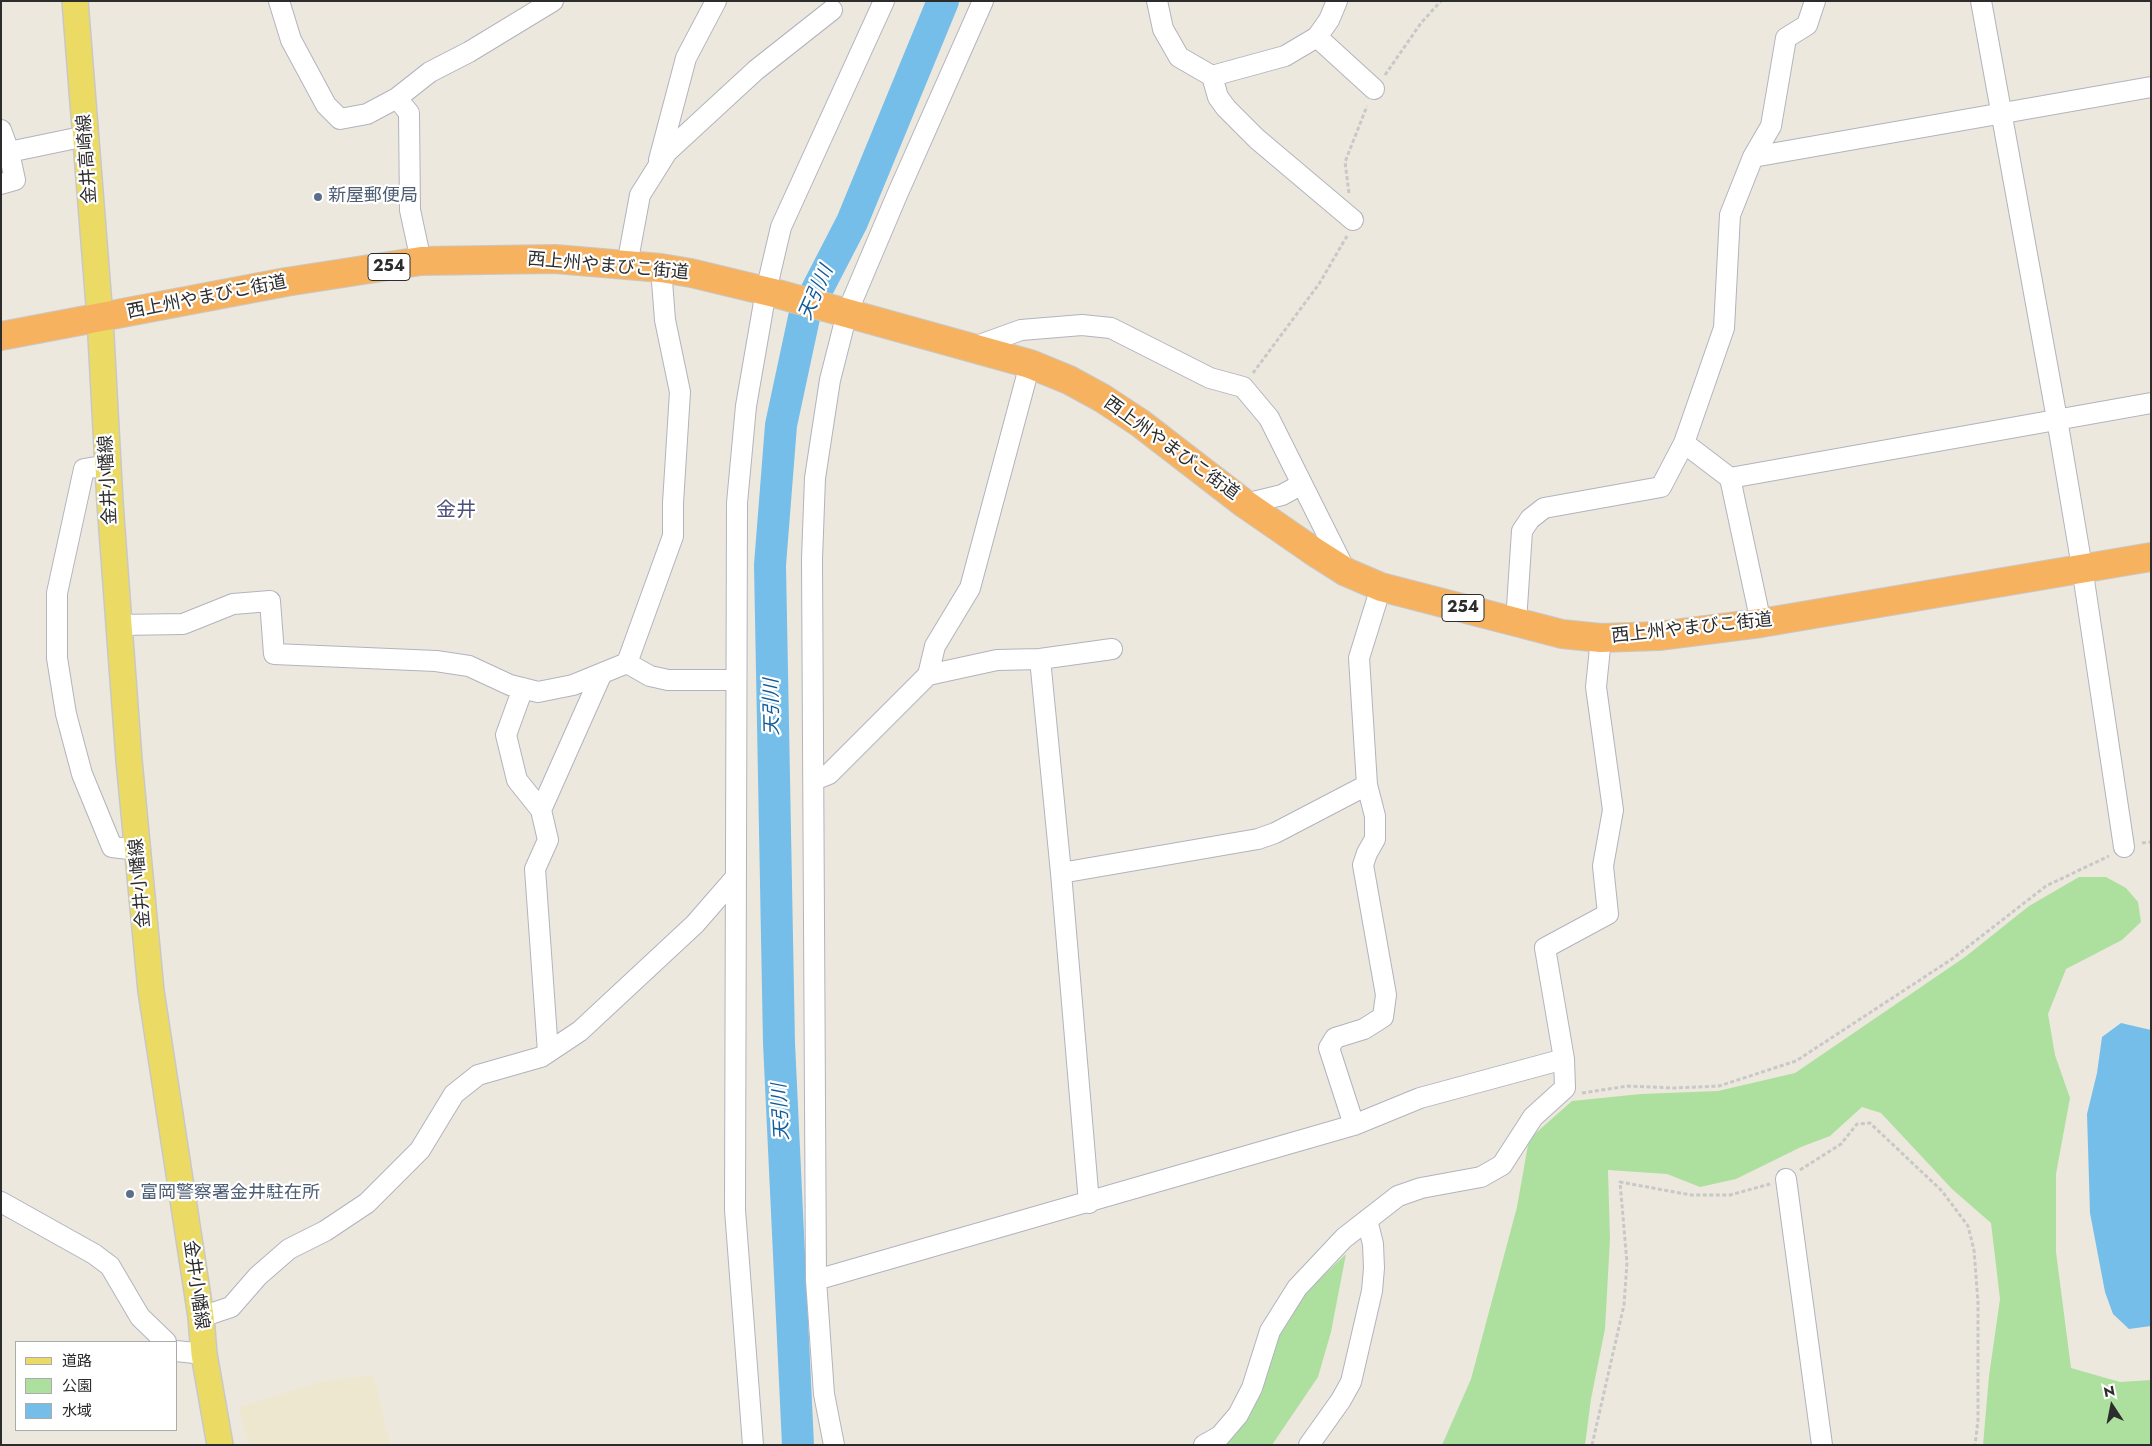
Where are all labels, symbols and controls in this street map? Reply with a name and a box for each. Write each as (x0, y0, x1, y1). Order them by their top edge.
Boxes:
street label: 金井高崎線 (74, 113, 102, 205)
place label: 新屋郵便局 (328, 186, 418, 208)
marker: 新屋郵便局 (312, 191, 324, 203)
street label: 西上州やまびこ街道 (526, 249, 690, 285)
road number: 254 (368, 253, 410, 280)
water label: 天引川 (795, 262, 839, 324)
street label: 西上州やまびこ街道 (125, 272, 289, 324)
street label: 西上州やまびこ街道 (1099, 393, 1243, 505)
street label: 金井小幡線 (96, 434, 122, 526)
district label: 金井 (436, 499, 476, 523)
road number: 254 (1442, 594, 1484, 622)
street label: 西上州やまびこ街道 (1610, 610, 1774, 648)
water label: 天引川 (761, 678, 785, 736)
street label: 金井小幡線 (126, 837, 156, 929)
water label: 天引川 (769, 1083, 795, 1141)
place label: 富岡警察署金井駐在所 (140, 1183, 320, 1205)
marker: 富岡警察署金井駐在所 (124, 1188, 136, 1200)
street label: 金井小幡線 (178, 1239, 212, 1331)
legend (15, 1341, 178, 1431)
text: 道路 (62, 1350, 92, 1372)
text: 公園 (62, 1375, 92, 1397)
text: N (2102, 1380, 2117, 1402)
north arrow (2087, 1381, 2137, 1431)
text: 水域 (62, 1400, 92, 1422)

